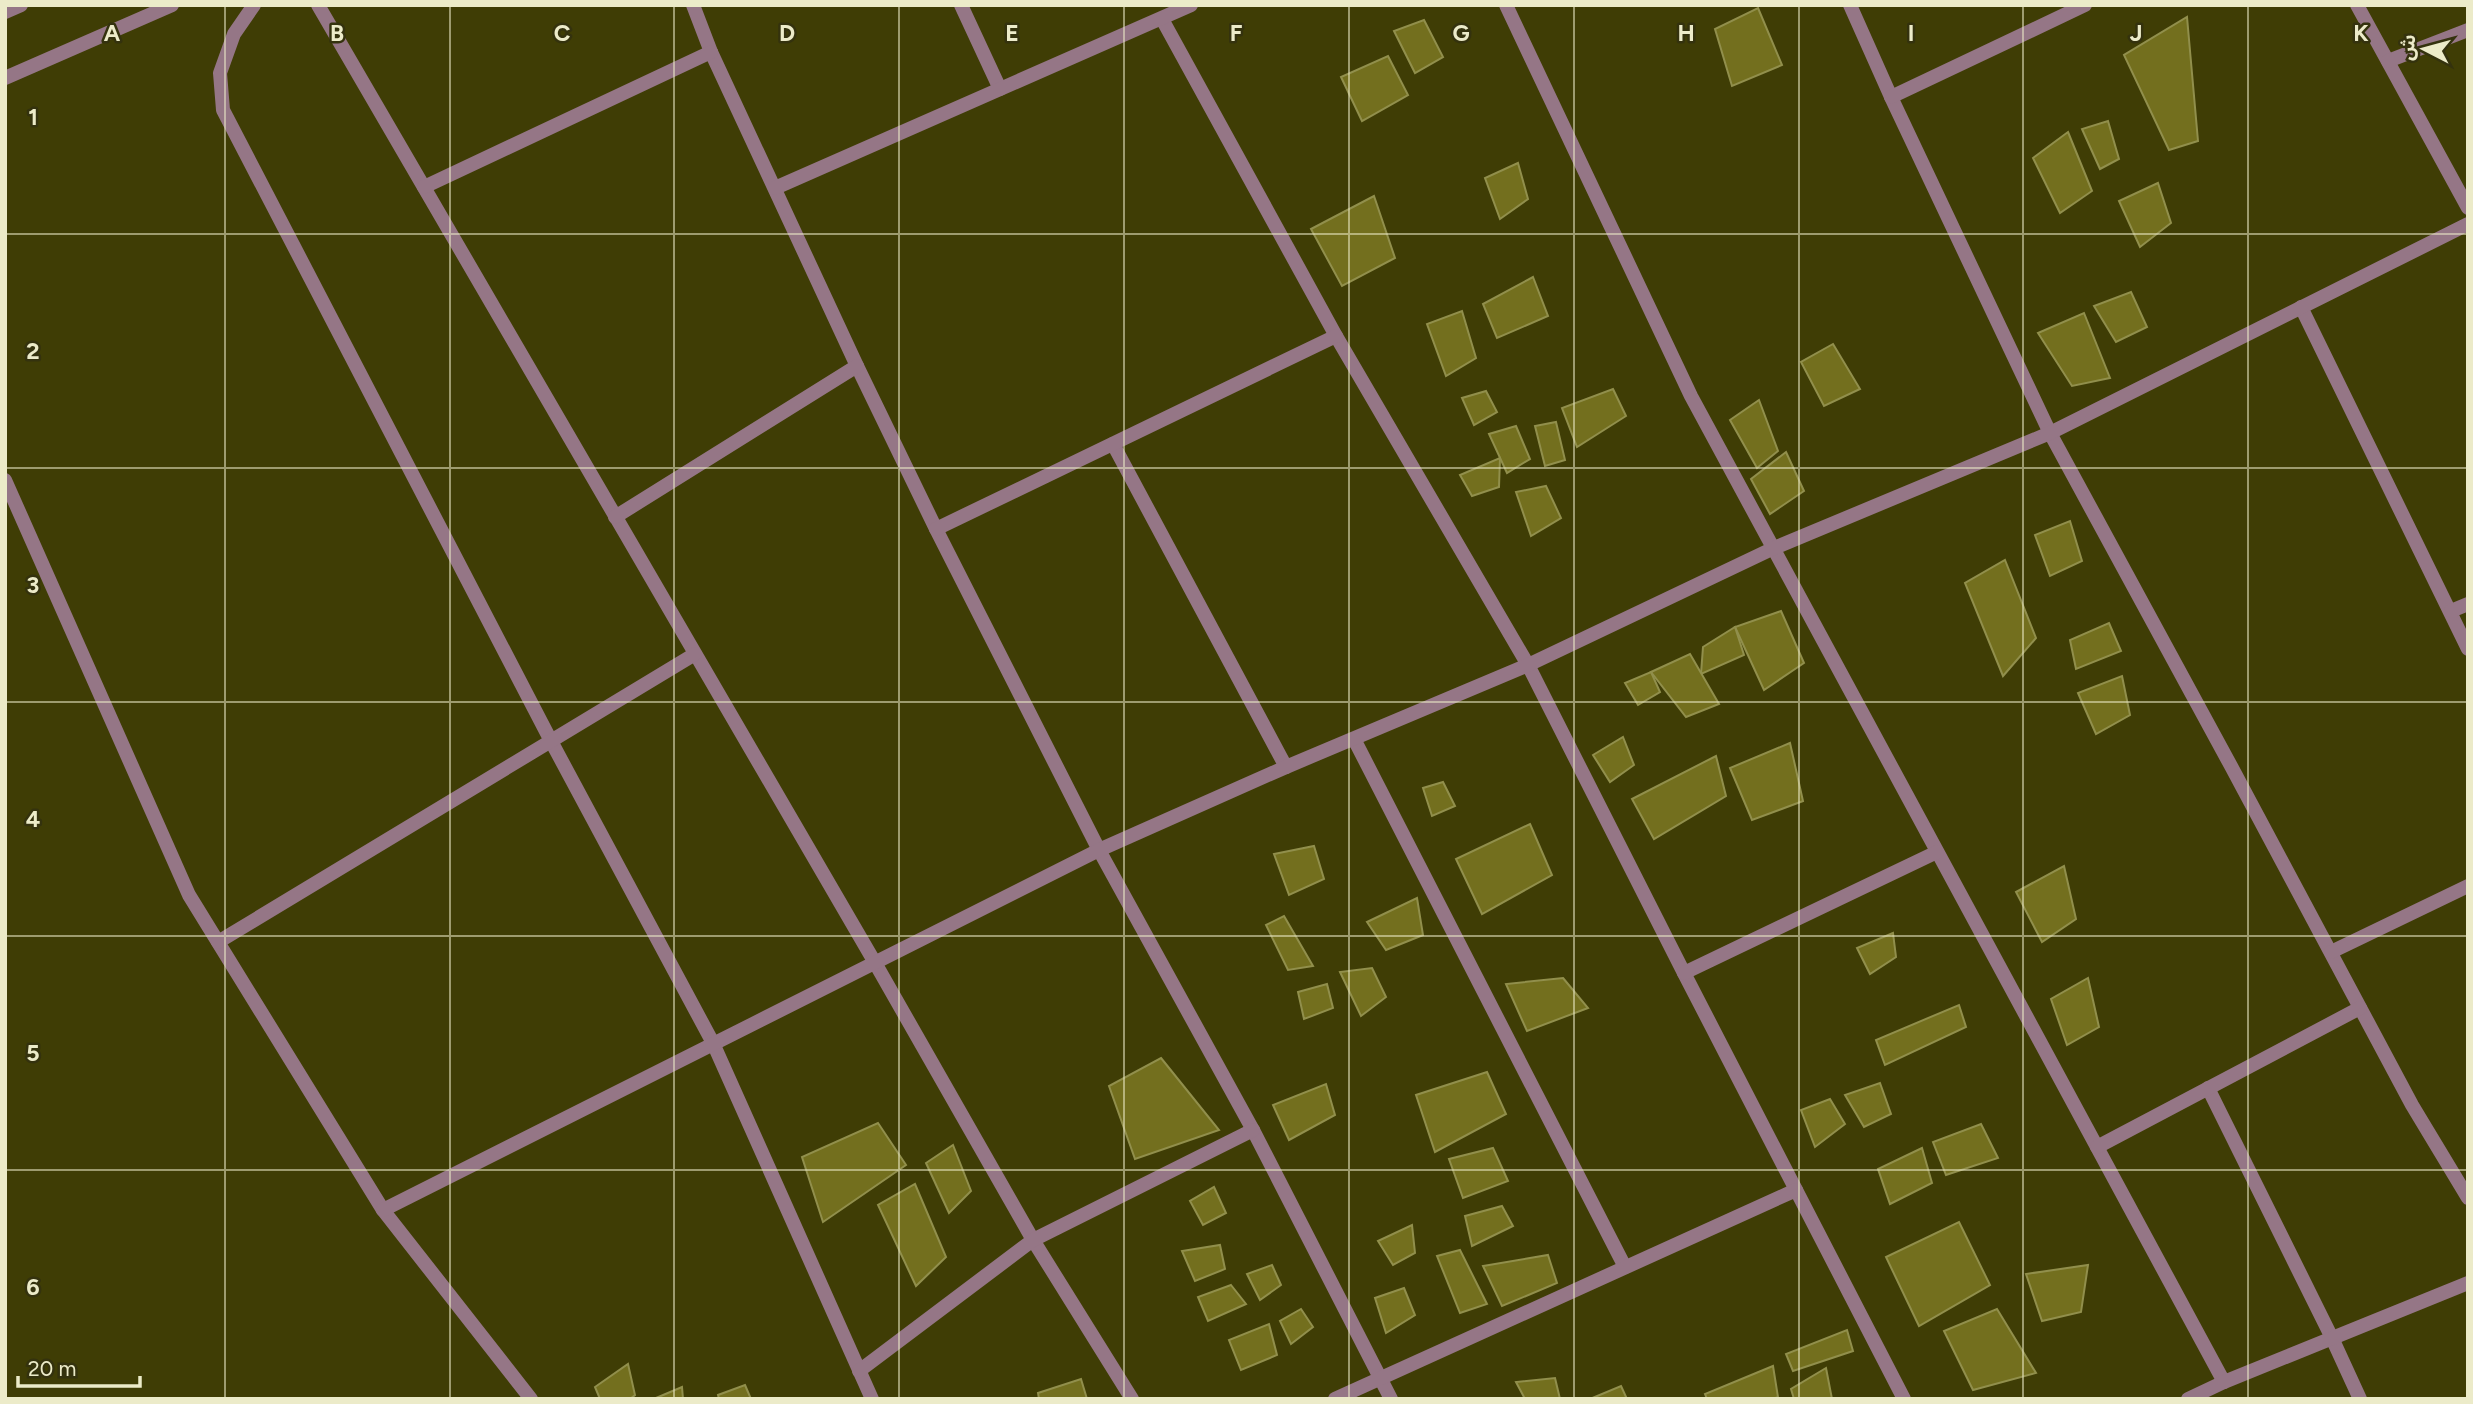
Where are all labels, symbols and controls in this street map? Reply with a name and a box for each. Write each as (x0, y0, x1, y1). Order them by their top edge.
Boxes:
north arrow (2389, 14, 2459, 84)
text: A (104, 19, 121, 47)
text: B (330, 19, 344, 47)
text: C (554, 19, 571, 47)
text: D (779, 19, 795, 47)
text: E (1005, 19, 1019, 47)
text: F (1230, 19, 1243, 47)
text: G (1452, 19, 1470, 47)
text: H (1677, 19, 1695, 47)
text: I (1908, 19, 1914, 47)
text: J (2130, 19, 2142, 47)
text: K (2353, 19, 2369, 47)
text: ش (2395, 33, 2420, 61)
text: 1 (28, 103, 38, 131)
text: 2 (26, 337, 40, 365)
text: 3 (27, 571, 39, 599)
text: 4 (26, 805, 40, 833)
text: 5 (26, 1039, 40, 1067)
text: 6 (26, 1273, 40, 1301)
scale bar (18, 1344, 140, 1388)
text: 20 m (28, 1356, 76, 1381)

